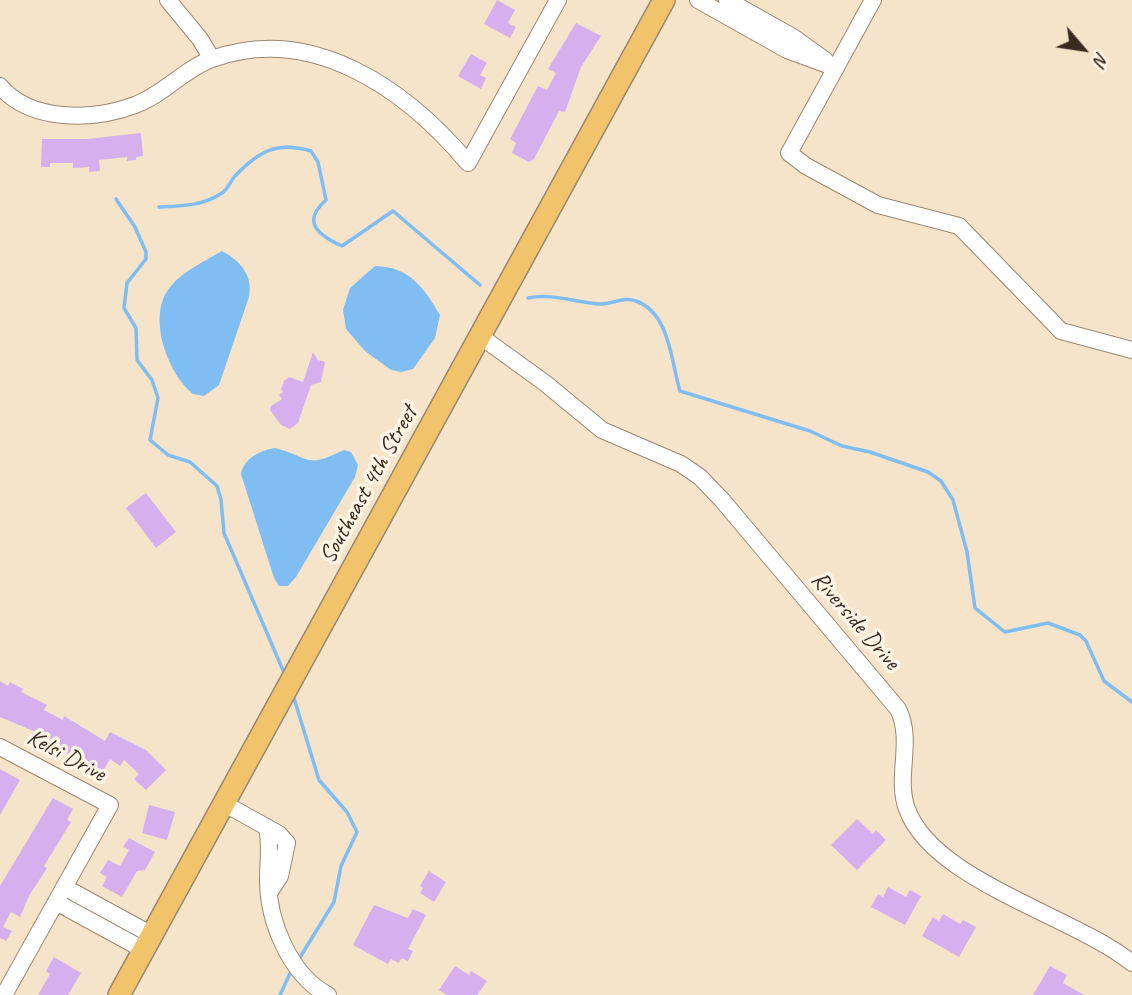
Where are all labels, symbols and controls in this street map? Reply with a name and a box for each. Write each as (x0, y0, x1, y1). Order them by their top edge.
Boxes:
north arrow (1048, 14, 1118, 84)
text: N (1088, 48, 1115, 70)
street label: Southeast 4th Street (314, 401, 424, 569)
street label: Riverside Drive (805, 566, 905, 676)
street label: Kelsi Drive (22, 723, 110, 789)

